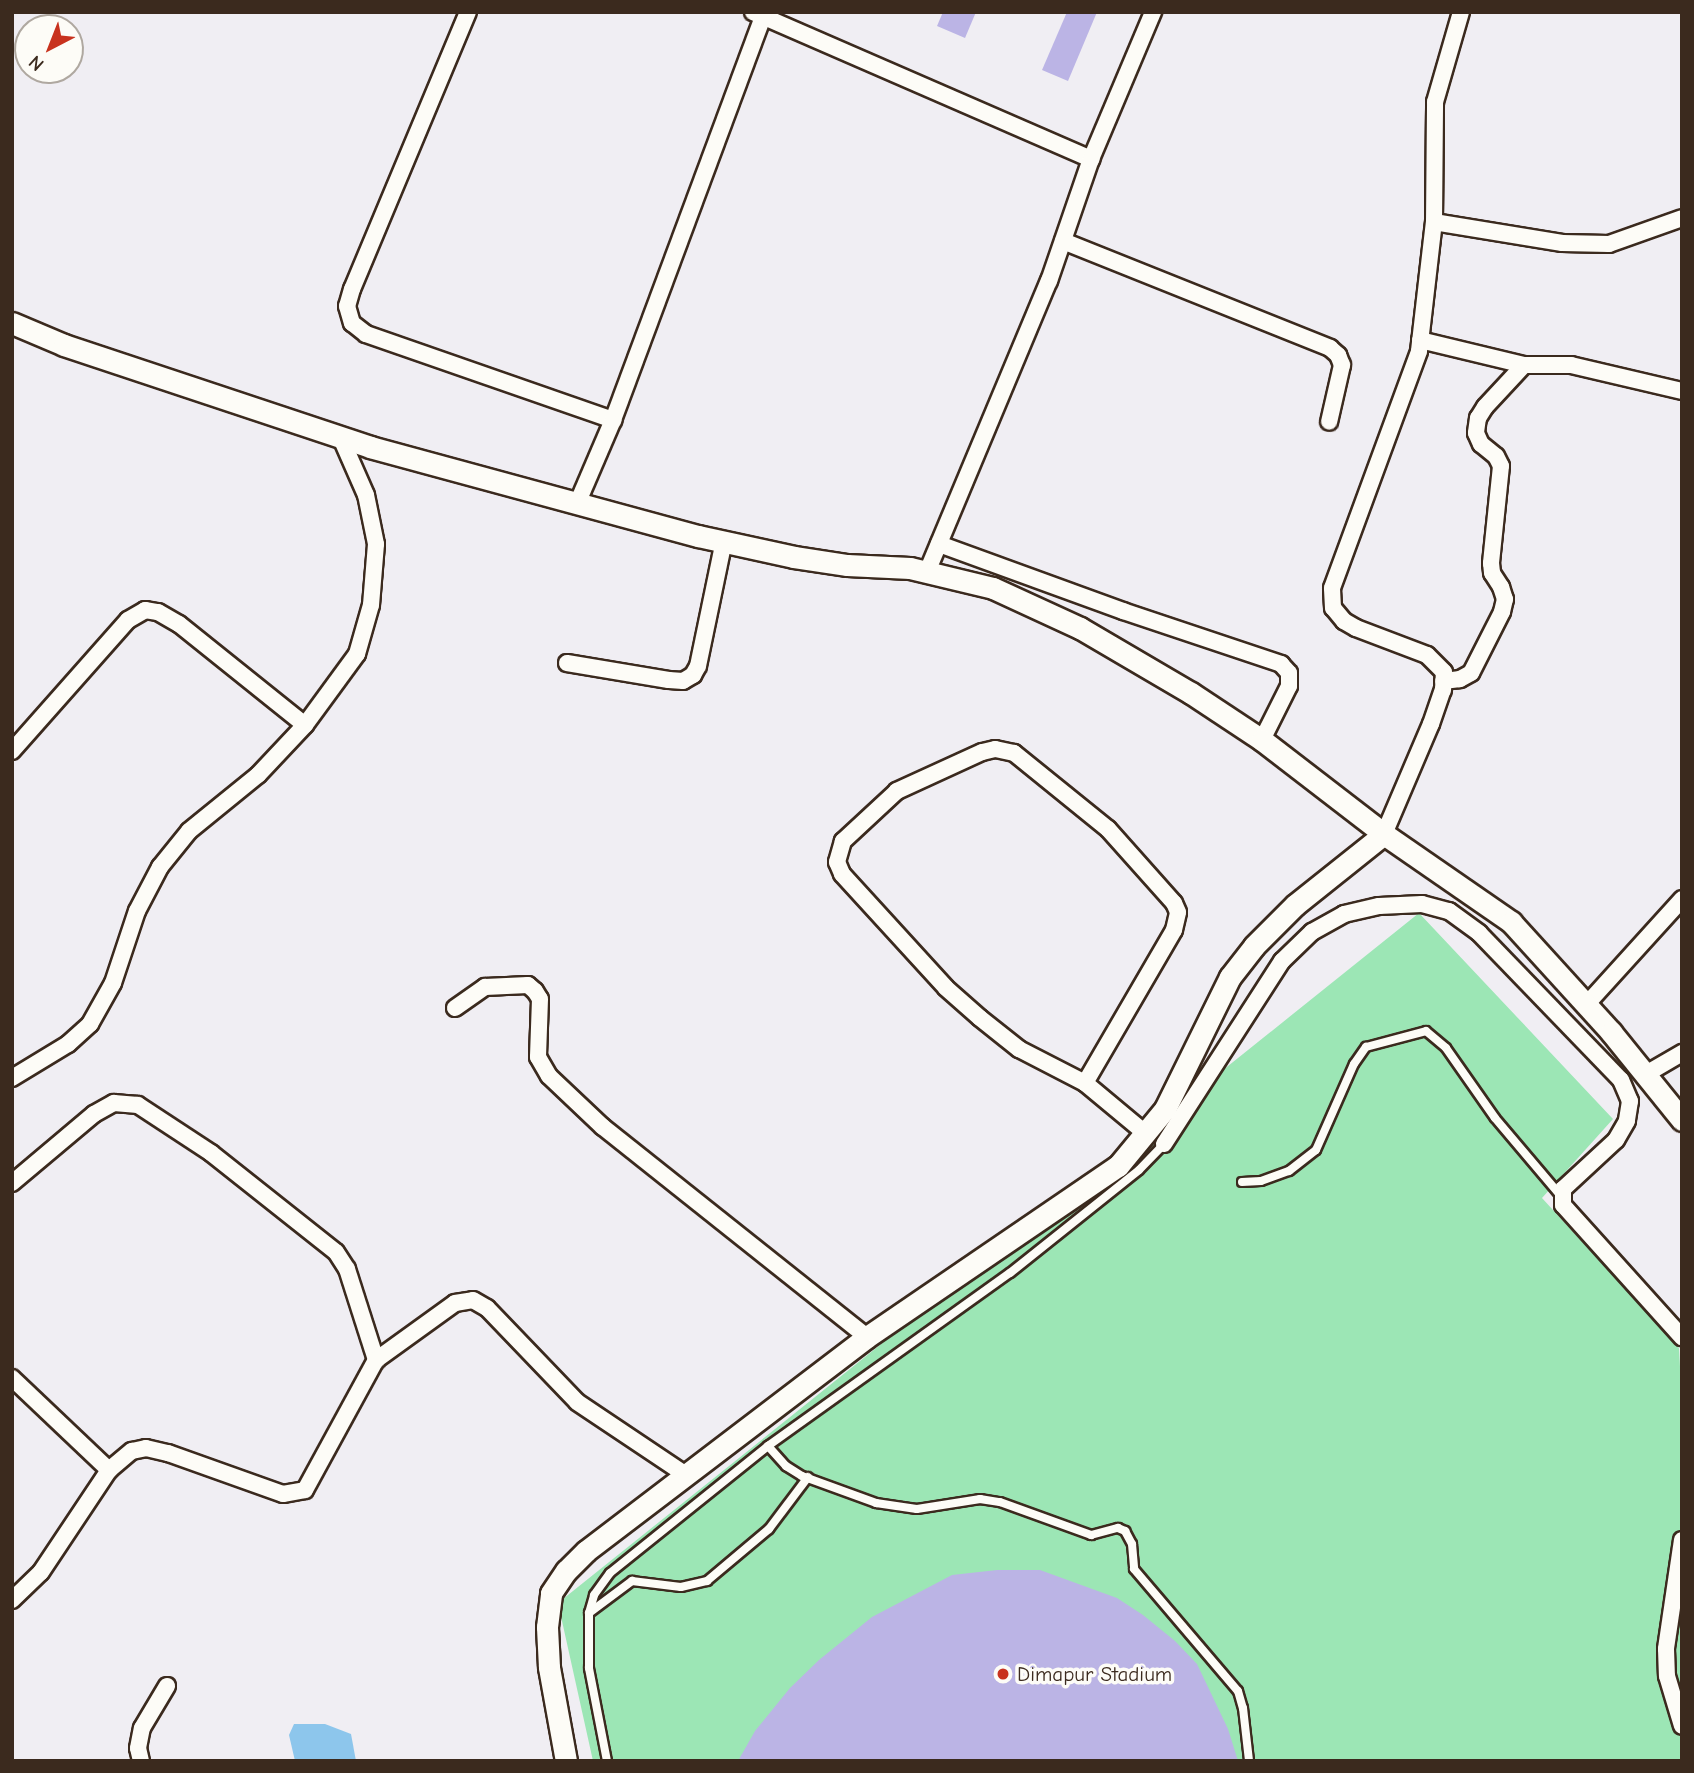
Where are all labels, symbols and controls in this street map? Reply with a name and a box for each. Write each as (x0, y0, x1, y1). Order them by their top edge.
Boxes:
north arrow (14, 14, 84, 84)
text: N (24, 51, 48, 75)
place label: Dimapur Stadium (1017, 1661, 1172, 1687)
marker: Dimapur Stadium (995, 1666, 1011, 1682)

